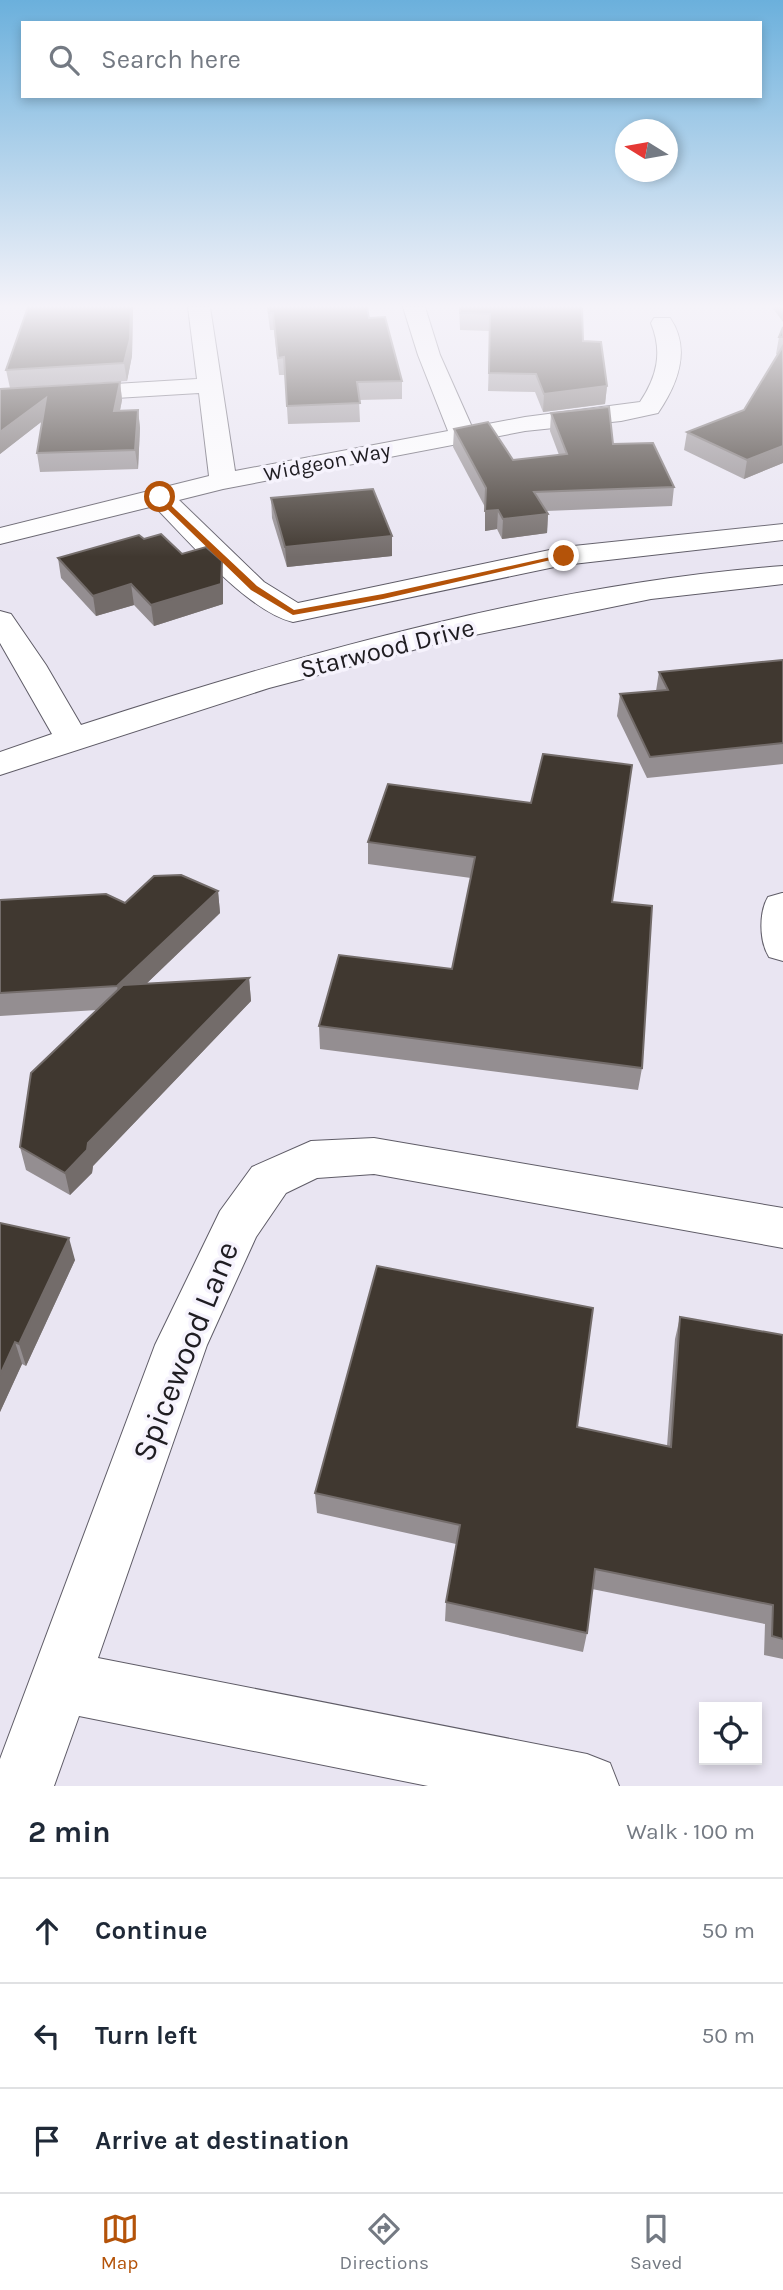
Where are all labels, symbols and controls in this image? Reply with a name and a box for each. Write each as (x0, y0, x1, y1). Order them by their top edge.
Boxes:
search box (21, 21, 762, 98)
icon: search (45, 41, 83, 79)
text: Search here (101, 44, 241, 75)
north arrow (615, 119, 678, 182)
street label: Widgeon Way (262, 438, 393, 486)
route start (144, 481, 175, 512)
route end (548, 540, 579, 571)
street label: Starwood Drive (297, 612, 478, 685)
street label: Spicewood Lane (125, 1236, 246, 1466)
map controls (699, 1702, 762, 1765)
button: locate (699, 1702, 762, 1765)
text: 2 min (28, 1814, 111, 1850)
text: Walk · 100 m (626, 1818, 755, 1845)
icon: ahead (28, 1912, 66, 1950)
text: Continue (95, 1915, 207, 1946)
text: 50 m (701, 1917, 755, 1944)
icon: left (28, 2017, 66, 2055)
text: Turn left (95, 2020, 197, 2051)
text: 50 m (701, 2022, 755, 2049)
icon: arrive (28, 2122, 66, 2160)
text: Arrive at destination (95, 2125, 349, 2156)
tab: Map (101, 2210, 139, 2274)
tab: Directions (340, 2210, 429, 2274)
tab: Saved (630, 2210, 682, 2274)

